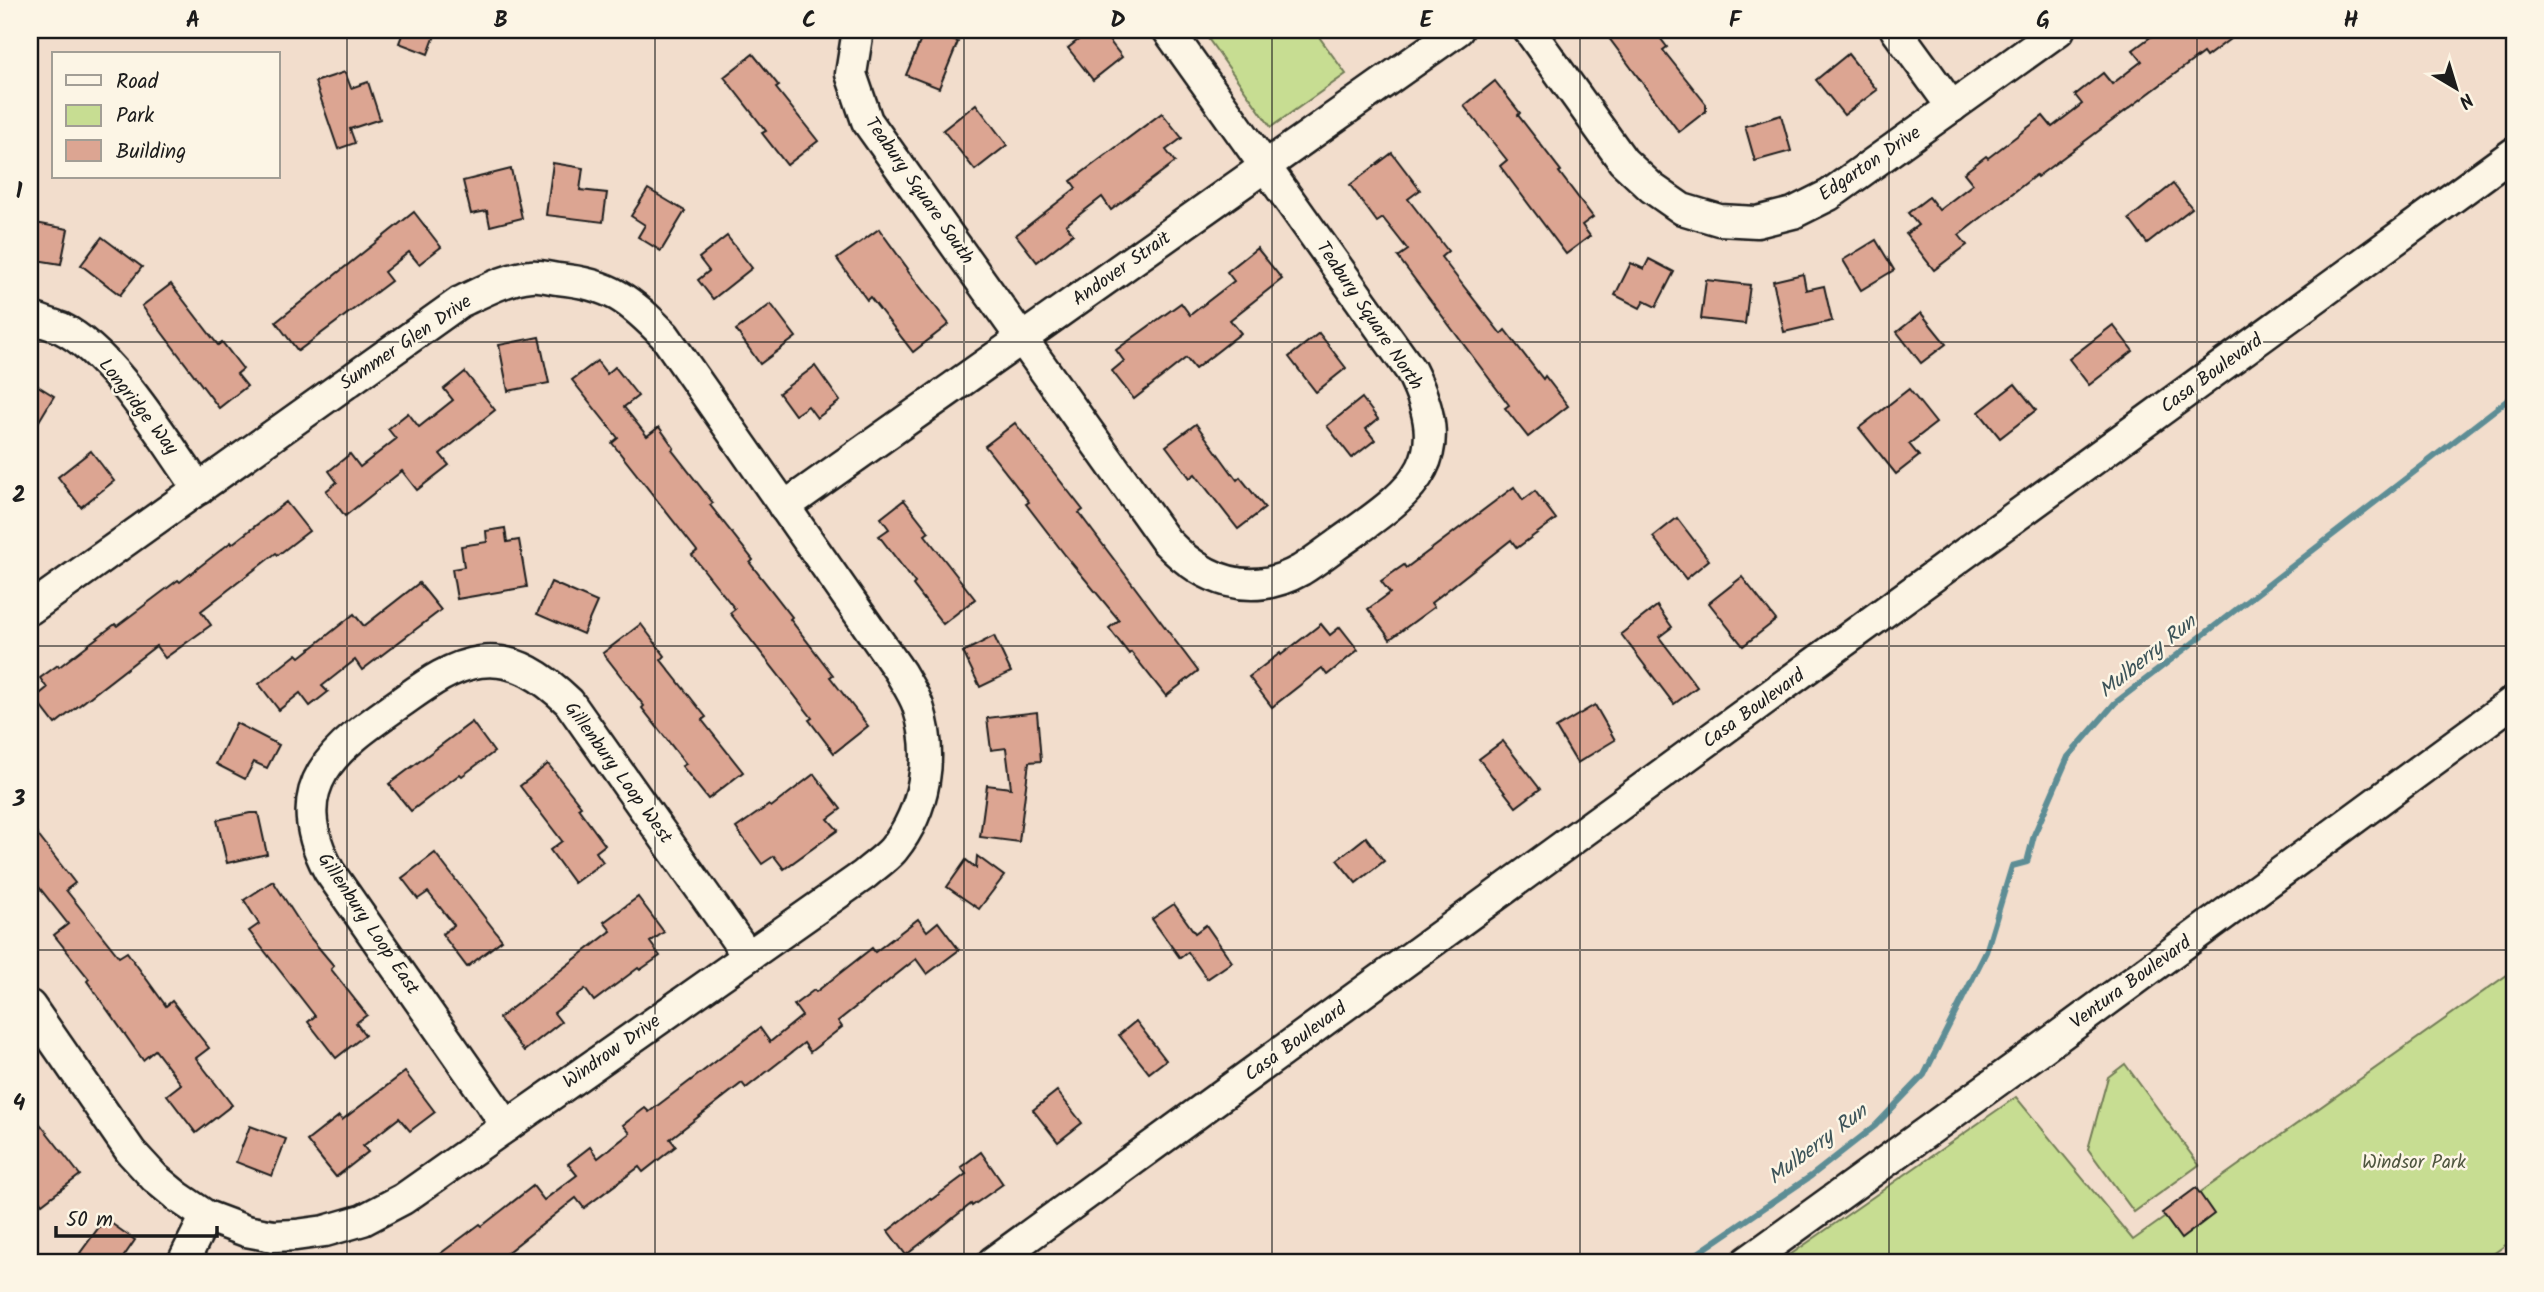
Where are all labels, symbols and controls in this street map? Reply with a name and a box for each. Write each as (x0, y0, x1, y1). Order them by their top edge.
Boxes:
text: A (186, 3, 200, 39)
text: B (494, 3, 508, 39)
text: C (802, 3, 816, 39)
text: D (1110, 3, 1126, 39)
text: E (1420, 3, 1434, 39)
text: F (1729, 3, 1743, 39)
text: G (2036, 3, 2050, 39)
text: H (2344, 3, 2359, 39)
legend (52, 52, 280, 178)
north arrow (2422, 52, 2492, 122)
text: Road (116, 66, 159, 99)
text: N (2451, 84, 2479, 115)
text: Park (116, 100, 154, 133)
street label: Teabury Square South (857, 111, 981, 271)
street label: Edgarton Drive (1813, 118, 1928, 209)
text: Building (116, 136, 186, 169)
text: 1 (16, 174, 23, 210)
street label: Andover Strait (1066, 223, 1178, 314)
street label: Teabury Square North (1308, 235, 1430, 397)
street label: Summer Glen Drive (334, 287, 479, 399)
street label: Casa Boulevard (2154, 326, 2270, 422)
street label: Longridge Way (90, 352, 186, 463)
text: 2 (12, 478, 26, 514)
water label: Mulberry Run (2092, 606, 2206, 707)
street label: Casa Boulevard (1696, 661, 1812, 757)
street label: Gillenbury Loop West (556, 696, 680, 851)
text: 3 (12, 782, 26, 818)
street label: Gillenbury Loop East (309, 847, 427, 1002)
street label: Ventura Boulevard (2064, 928, 2198, 1037)
street label: Casa Boulevard (1238, 994, 1354, 1090)
street label: Windrow Drive (557, 1007, 668, 1097)
text: 4 (13, 1086, 26, 1122)
water label: Mulberry Run (1761, 1095, 1876, 1194)
park label: Windsor Park (2362, 1148, 2466, 1178)
scale bar (56, 1194, 217, 1238)
text: 50 m (66, 1204, 113, 1237)

